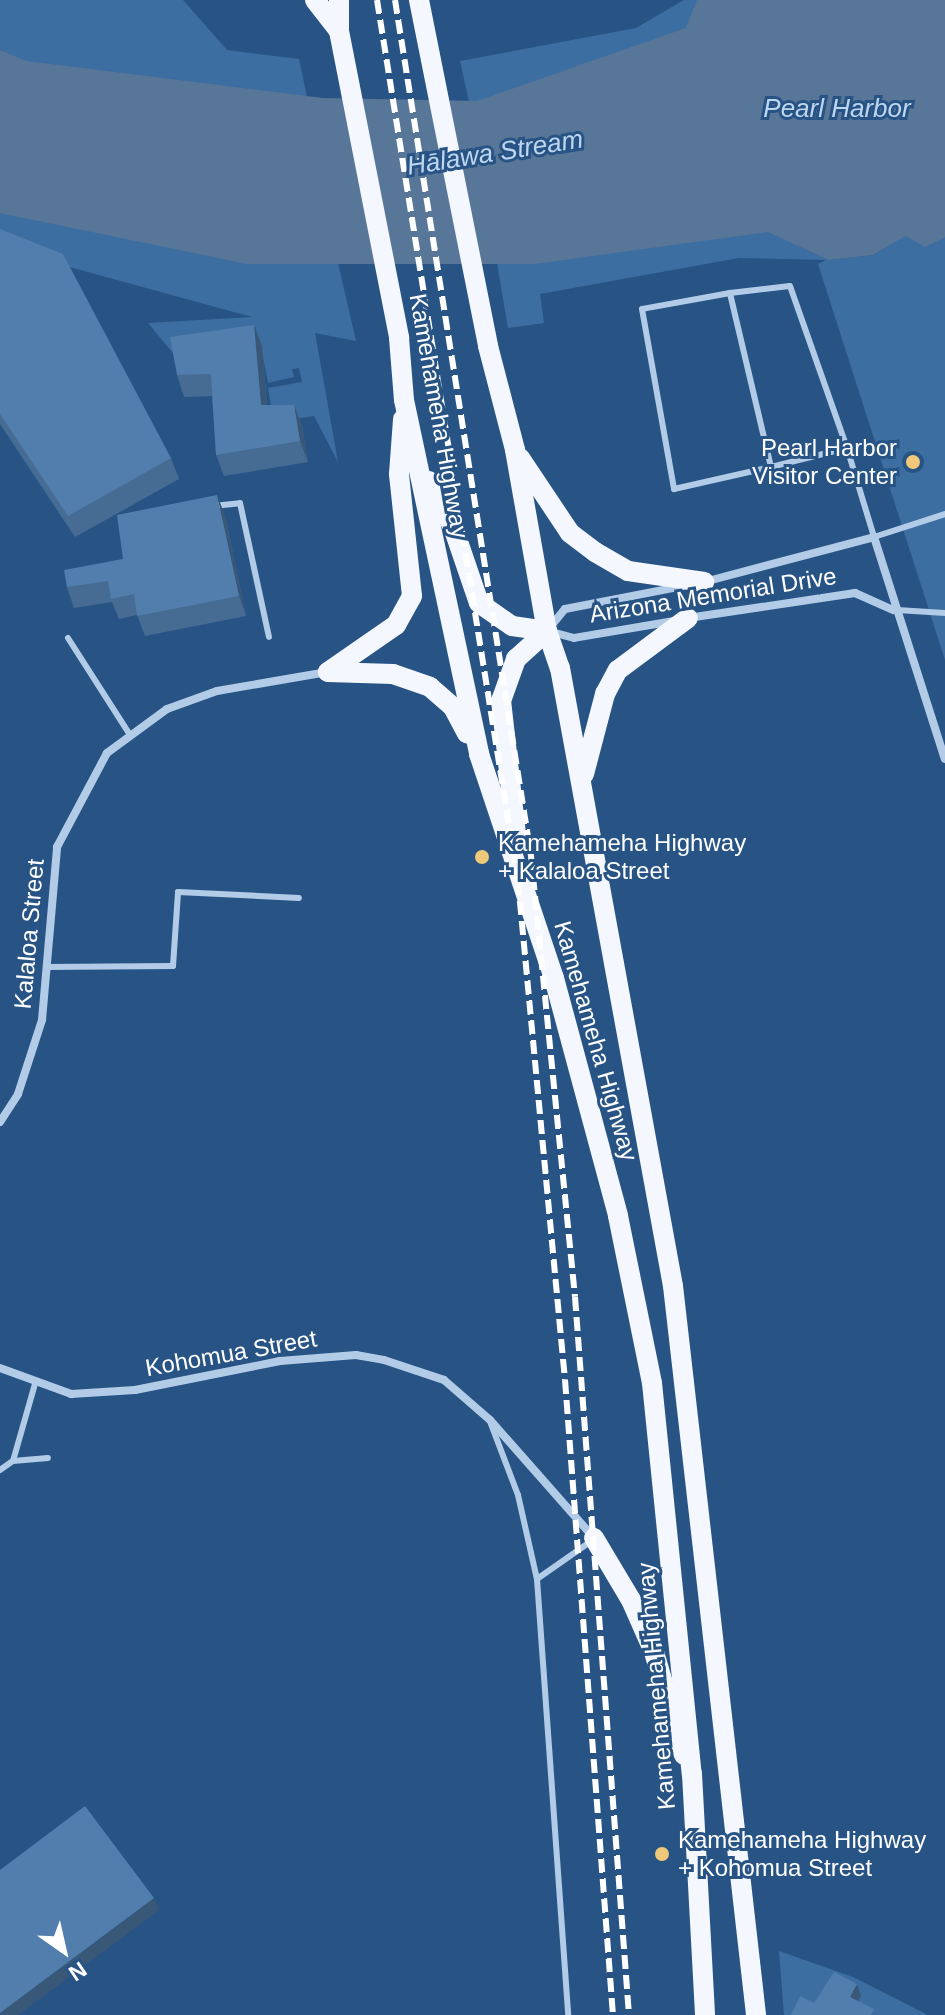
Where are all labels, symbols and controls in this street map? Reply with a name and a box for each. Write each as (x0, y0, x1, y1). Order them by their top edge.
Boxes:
water label: Pearl Harbor (763, 93, 911, 125)
water label: Hālawa Stream (405, 124, 585, 182)
street label: Kamehameha Highway (403, 291, 475, 541)
place label: Pearl Harbor Visitor Center (752, 434, 897, 490)
marker: Pearl Harbor Visitor Center (904, 453, 922, 471)
street label: Arizona Memorial Drive (588, 561, 838, 629)
place label: Kamehameha Highway + Kalaloa Street (498, 829, 746, 885)
marker: Kamehameha Highway + Kalaloa Street (473, 848, 491, 866)
street label: Kalaloa Street (8, 858, 50, 1010)
street label: Kamehameha Highway (548, 918, 644, 1164)
street label: Kohomua Street (143, 1324, 319, 1382)
street label: Kamehameha Highway (631, 1561, 681, 1811)
place label: Kamehameha Highway + Kohomua Street (678, 1826, 926, 1882)
marker: Kamehameha Highway + Kohomua Street (653, 1845, 671, 1863)
north arrow (24, 1911, 104, 1991)
text: N (64, 1957, 91, 1986)

